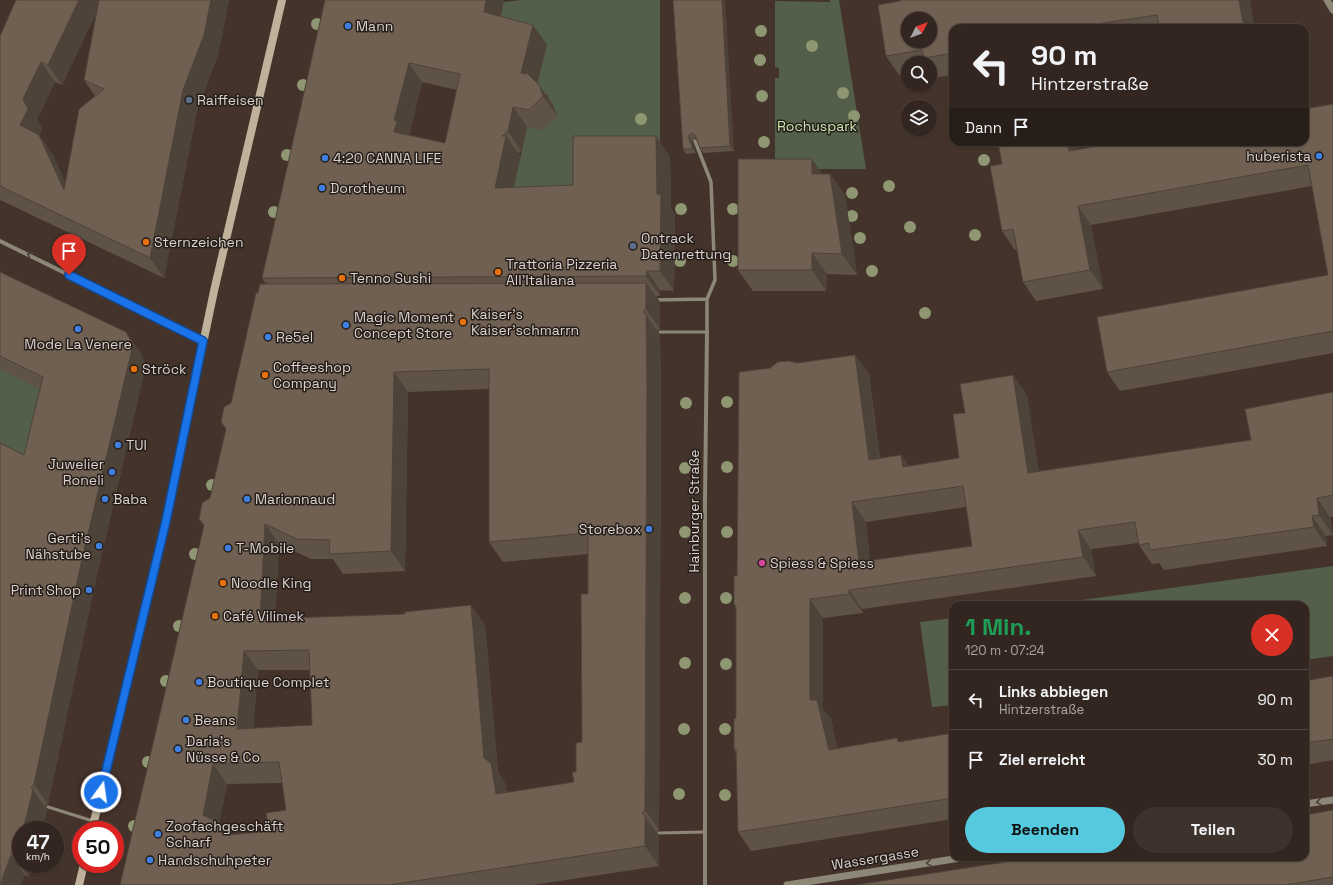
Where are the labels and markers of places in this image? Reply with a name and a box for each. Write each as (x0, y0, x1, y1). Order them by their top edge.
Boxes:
place label: Mann (356, 17, 393, 35)
marker: Mann (343, 21, 353, 31)
place label: Raiffeisen (197, 91, 264, 109)
marker: Raiffeisen (184, 95, 194, 105)
place label: huberista (1246, 147, 1311, 165)
place label: 4:20 CANNA LIFE (333, 149, 441, 167)
marker: huberista (1314, 151, 1324, 161)
marker: 4:20 CANNA LIFE (320, 153, 330, 163)
place label: Dorotheum (330, 179, 405, 197)
marker: Dorotheum (317, 183, 327, 193)
place label: Ontrack Datenrettung (641, 229, 731, 263)
place label: Sternzeichen (154, 233, 243, 251)
pin (52, 234, 86, 275)
marker: Sternzeichen (141, 237, 151, 247)
marker: Ontrack Datenrettung (628, 241, 638, 251)
place label: Trattoria Pizzeria All'Italiana (506, 255, 617, 289)
marker: Trattoria Pizzeria All'Italiana (493, 267, 503, 277)
place label: Tenno Sushi (350, 269, 431, 287)
marker: Tenno Sushi (337, 273, 347, 283)
place label: Kaiser's Kaiser'schmarrn (471, 305, 579, 339)
place label: Magic Moment Concept Store (354, 308, 454, 342)
marker: Kaiser's Kaiser'schmarrn (458, 317, 468, 327)
marker: Magic Moment Concept Store (341, 320, 351, 330)
marker: Mode La Venere (73, 324, 83, 334)
place label: Re5el (276, 328, 313, 346)
marker: Re5el (263, 332, 273, 342)
place label: Mode La Venere (24, 335, 132, 353)
place label: Coffeeshop Company (273, 358, 351, 392)
place label: Ströck (142, 360, 187, 378)
marker: Ströck (129, 364, 139, 374)
marker: Coffeeshop Company (260, 370, 270, 380)
place label: TUI (126, 436, 147, 454)
marker: TUI (113, 440, 123, 450)
place label: Juwelier Roneli (48, 455, 104, 489)
marker: Juwelier Roneli (107, 467, 117, 477)
place label: Baba (113, 490, 147, 508)
place label: Marionnaud (255, 490, 335, 508)
marker: Baba (100, 494, 110, 504)
marker: Marionnaud (242, 494, 252, 504)
place label: Storebox (579, 520, 641, 538)
marker: Storebox (644, 524, 654, 534)
place label: Gerti's Nähstube (26, 529, 91, 563)
place label: T-Mobile (236, 539, 294, 557)
marker: Gerti's Nähstube (94, 541, 104, 551)
marker: T-Mobile (223, 543, 233, 553)
place label: Spiess & Spiess (770, 554, 874, 572)
marker: Spiess & Spiess (757, 558, 767, 568)
place label: Noodle King (231, 574, 311, 592)
marker: Noodle King (218, 578, 228, 588)
place label: Print Shop (11, 581, 81, 599)
marker: Print Shop (84, 585, 94, 595)
place label: Café Vilimek (223, 607, 304, 625)
marker: Café Vilimek (210, 611, 220, 621)
place label: Boutique Complet (207, 673, 329, 691)
marker: Boutique Complet (194, 677, 204, 687)
place label: Beans (194, 711, 236, 729)
marker: Beans (181, 715, 191, 725)
place label: Daria's Nüsse & Co (186, 732, 260, 766)
marker: Daria's Nüsse & Co (173, 744, 183, 754)
place label: Zoofachgeschäft Scharf (166, 817, 283, 851)
marker: Zoofachgeschäft Scharf (153, 829, 163, 839)
place label: Handschuhpeter (158, 851, 271, 869)
marker: Handschuhpeter (145, 855, 155, 865)

